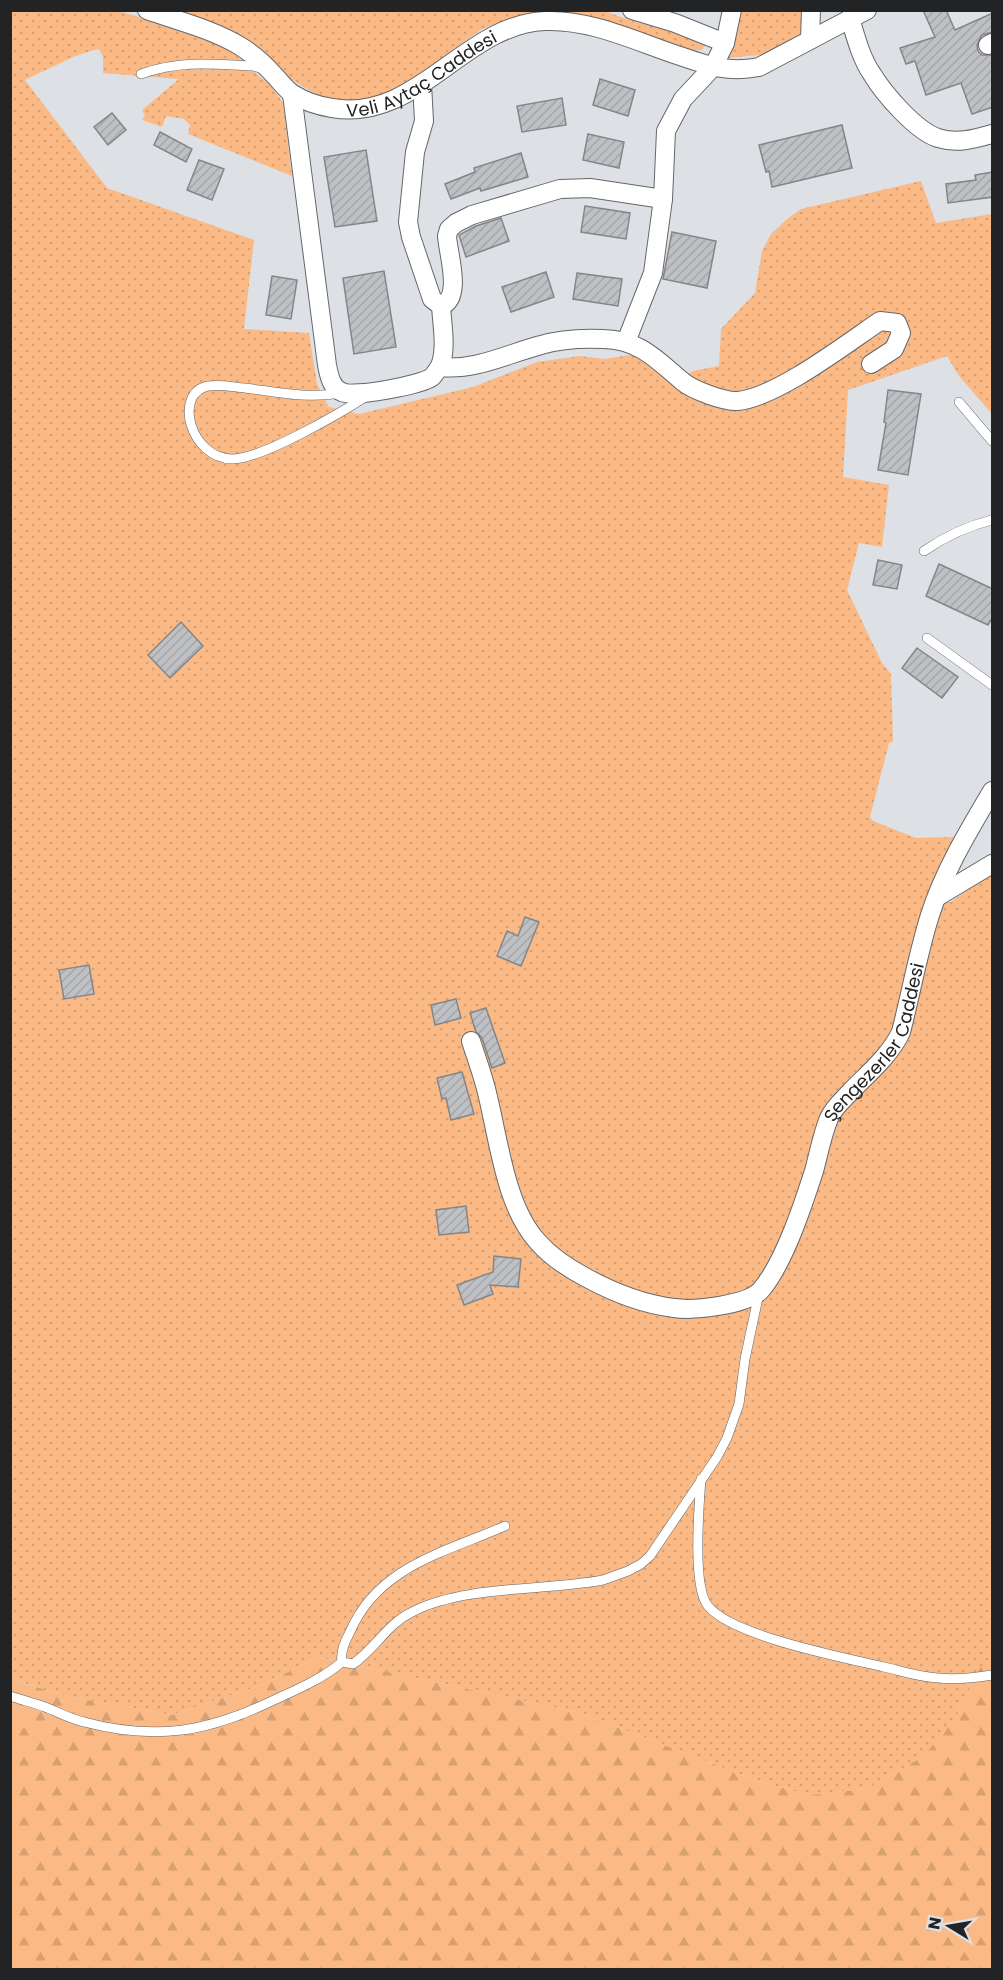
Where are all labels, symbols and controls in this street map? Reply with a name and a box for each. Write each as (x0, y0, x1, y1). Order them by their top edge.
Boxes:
street label: Veli Aytaç Caddesi (346, 24, 501, 122)
street label: Şengezerler Caddesi (817, 960, 929, 1126)
north arrow (919, 1896, 979, 1956)
text: N (922, 1915, 947, 1931)

